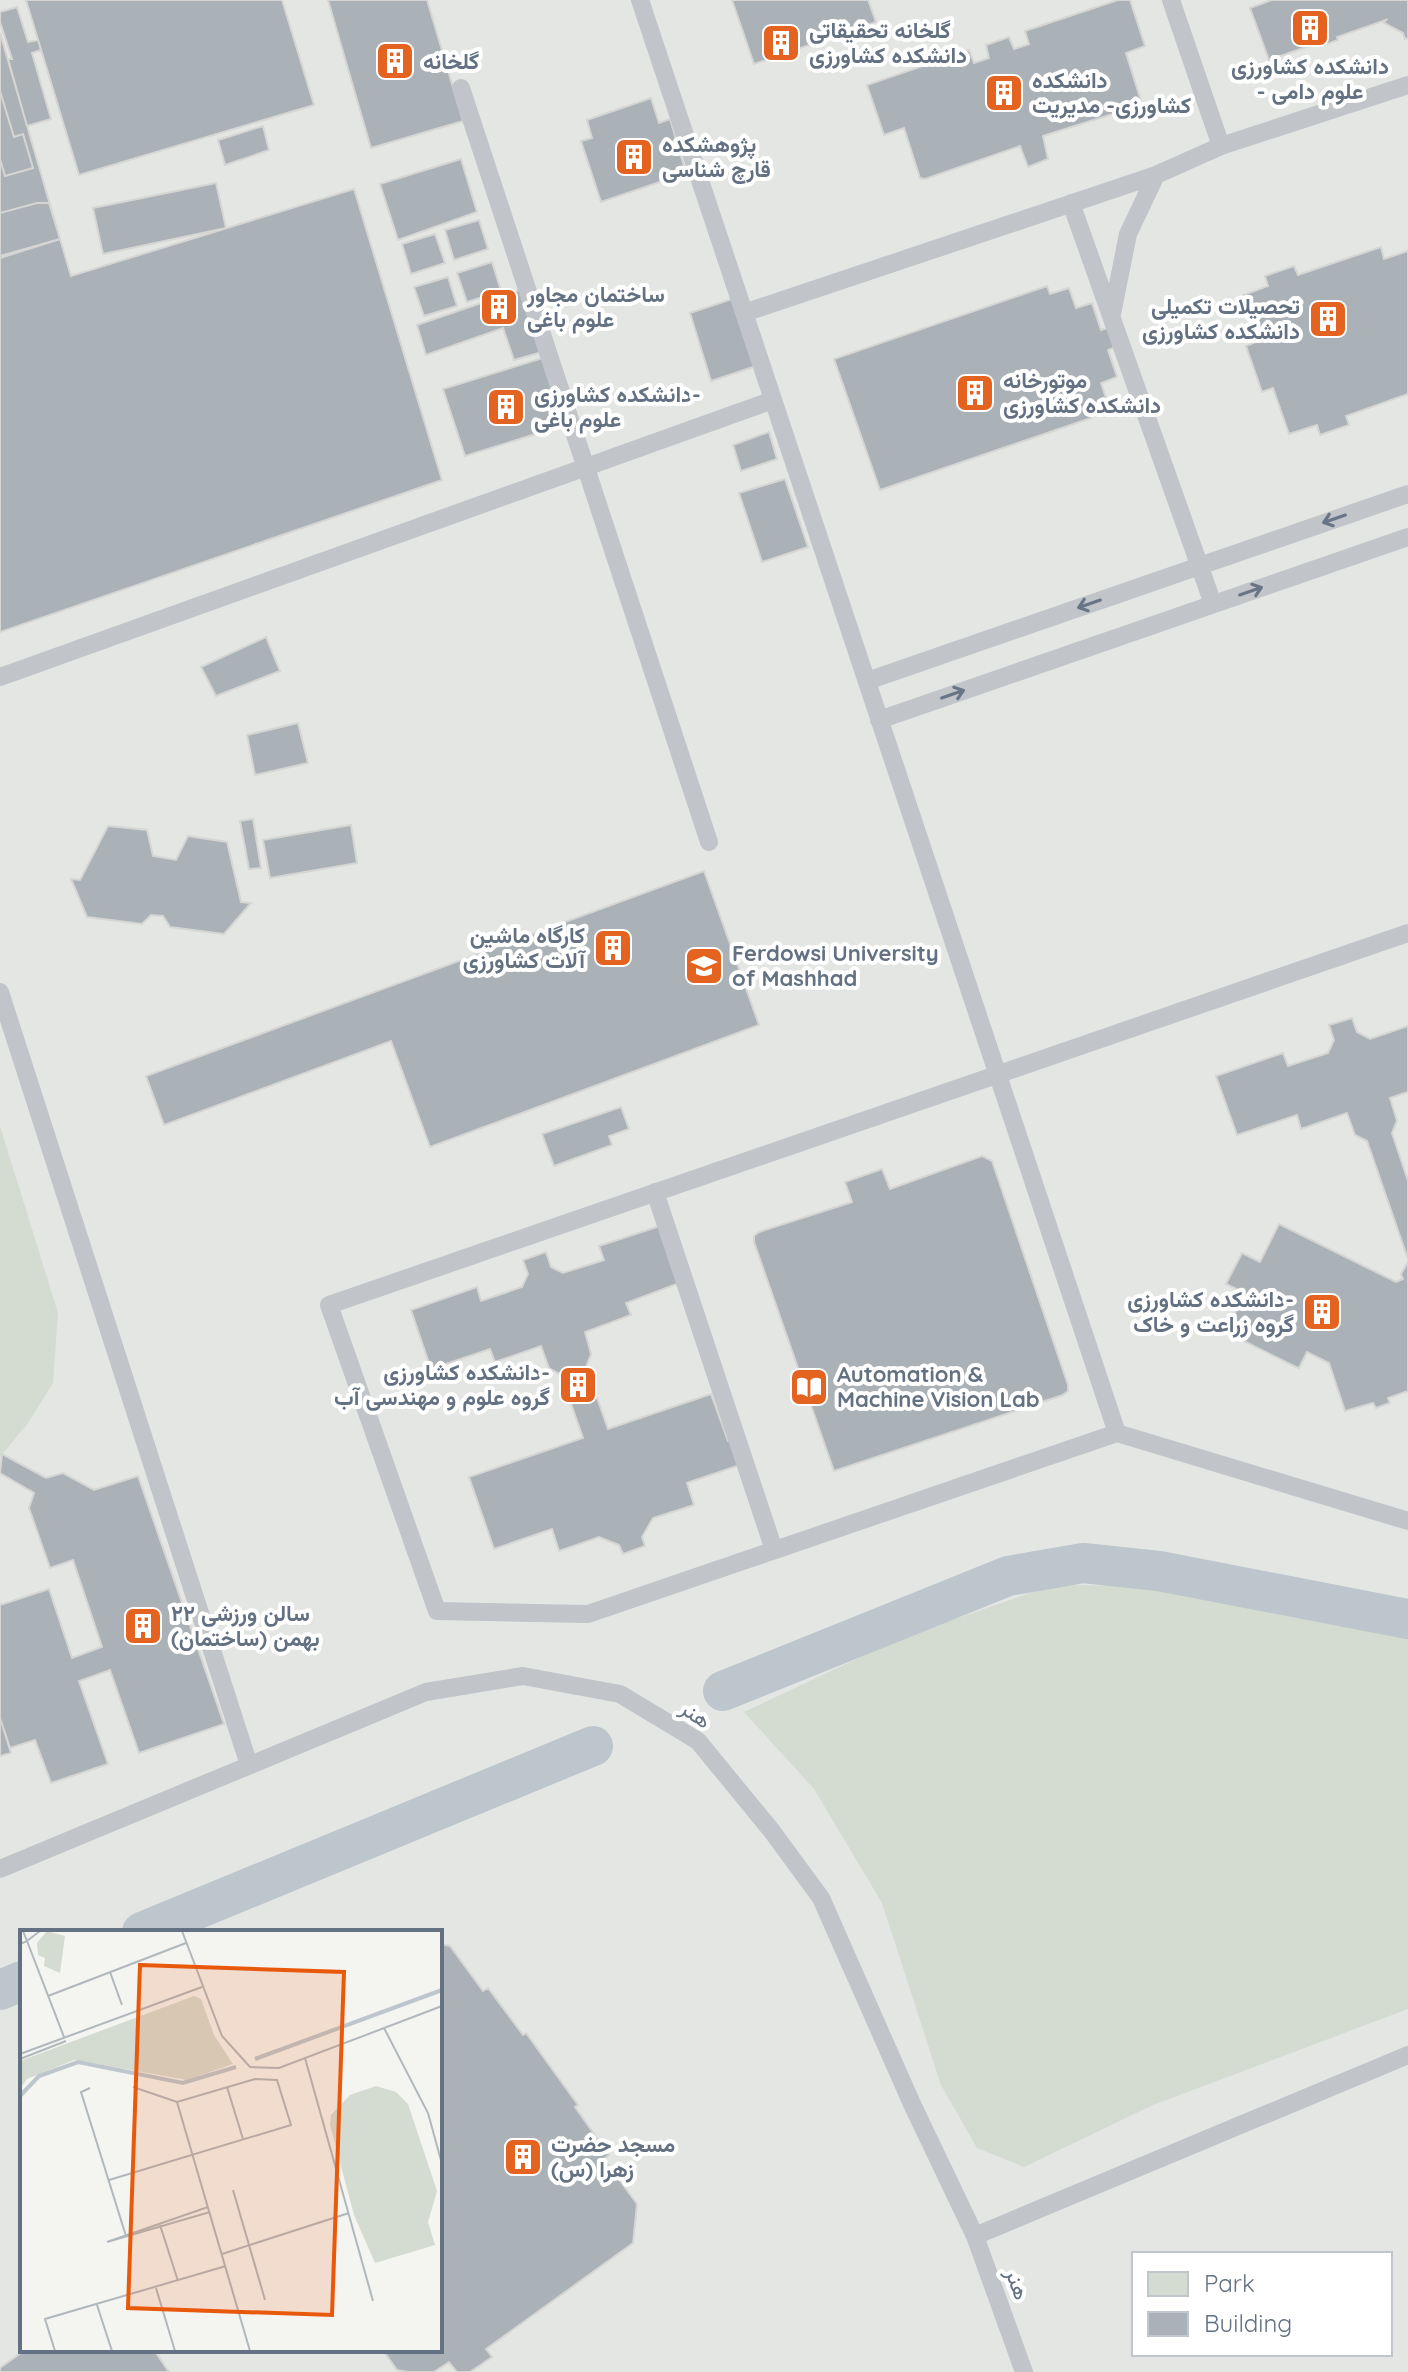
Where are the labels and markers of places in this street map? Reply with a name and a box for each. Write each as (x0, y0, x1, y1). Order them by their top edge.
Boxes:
building icon: دانشکده کشاورزی - علوم دامی (1289, 7, 1331, 49)
place label: گلخانه تحقیقاتی دانشکده کشاورزی (809, 16, 967, 69)
building icon: گلخانه تحقیقاتی دانشکده کشاورزی (760, 22, 802, 64)
building icon: گلخانه (374, 40, 416, 82)
place label: گلخانه (423, 47, 479, 75)
place label: دانشکده کشاورزی - علوم دامی (1231, 52, 1389, 106)
place label: دانشکده کشاورزی- مدیریت (1032, 66, 1191, 119)
building icon: دانشکده کشاورزی- مدیریت (983, 72, 1025, 114)
place label: پژوهشکده قارچ شناسی (662, 130, 771, 184)
building icon: پژوهشکده قارچ شناسی (613, 136, 655, 178)
place label: ساختمان مجاور علوم باغی (526, 280, 665, 334)
building icon: ساختمان مجاور علوم باغی (478, 286, 520, 328)
place label: تحصیلات تکمیلی دانشکده کشاورزی (1142, 292, 1300, 345)
building icon: تحصیلات تکمیلی دانشکده کشاورزی (1307, 298, 1349, 340)
place label: موتورخانه دانشکده کشاورزی (1003, 366, 1161, 419)
building icon: موتورخانه دانشکده کشاورزی (954, 372, 996, 414)
place label: دانشکده کشاورزی- علوم باغی (534, 380, 701, 434)
building icon: دانشکده کشاورزی- علوم باغی (485, 386, 527, 428)
place label: کارگاه ماشین آلات کشاورزی (463, 921, 586, 974)
building icon: کارگاه ماشین آلات کشاورزی (592, 927, 634, 969)
place label: Ferdowsi University of Mashhad (732, 939, 939, 992)
school or university icon: Ferdowsi University of Mashhad (683, 945, 725, 987)
place label: دانشکده کشاورزی- گروه زراعت و خاک (1127, 1285, 1294, 1338)
building icon: دانشکده کشاورزی- گروه زراعت و خاک (1301, 1291, 1343, 1333)
place label: دانشکده کشاورزی- گروه علوم و مهندسی آب (334, 1358, 550, 1412)
place label: Automation & Machine Vision Lab (837, 1360, 1040, 1413)
building icon: دانشکده کشاورزی- گروه علوم و مهندسی آب (557, 1364, 599, 1406)
library icon: Automation & Machine Vision Lab (788, 1366, 830, 1408)
place label: سالن ورزشی ۲۲ بهمن (ساختمان) (171, 1599, 320, 1652)
building icon: سالن ورزشی ۲۲ بهمن (ساختمان) (122, 1605, 164, 1647)
place label: مسجد حضرت زهرا (س) (551, 2130, 675, 2183)
building icon: مسجد حضرت زهرا (س) (502, 2136, 544, 2178)

